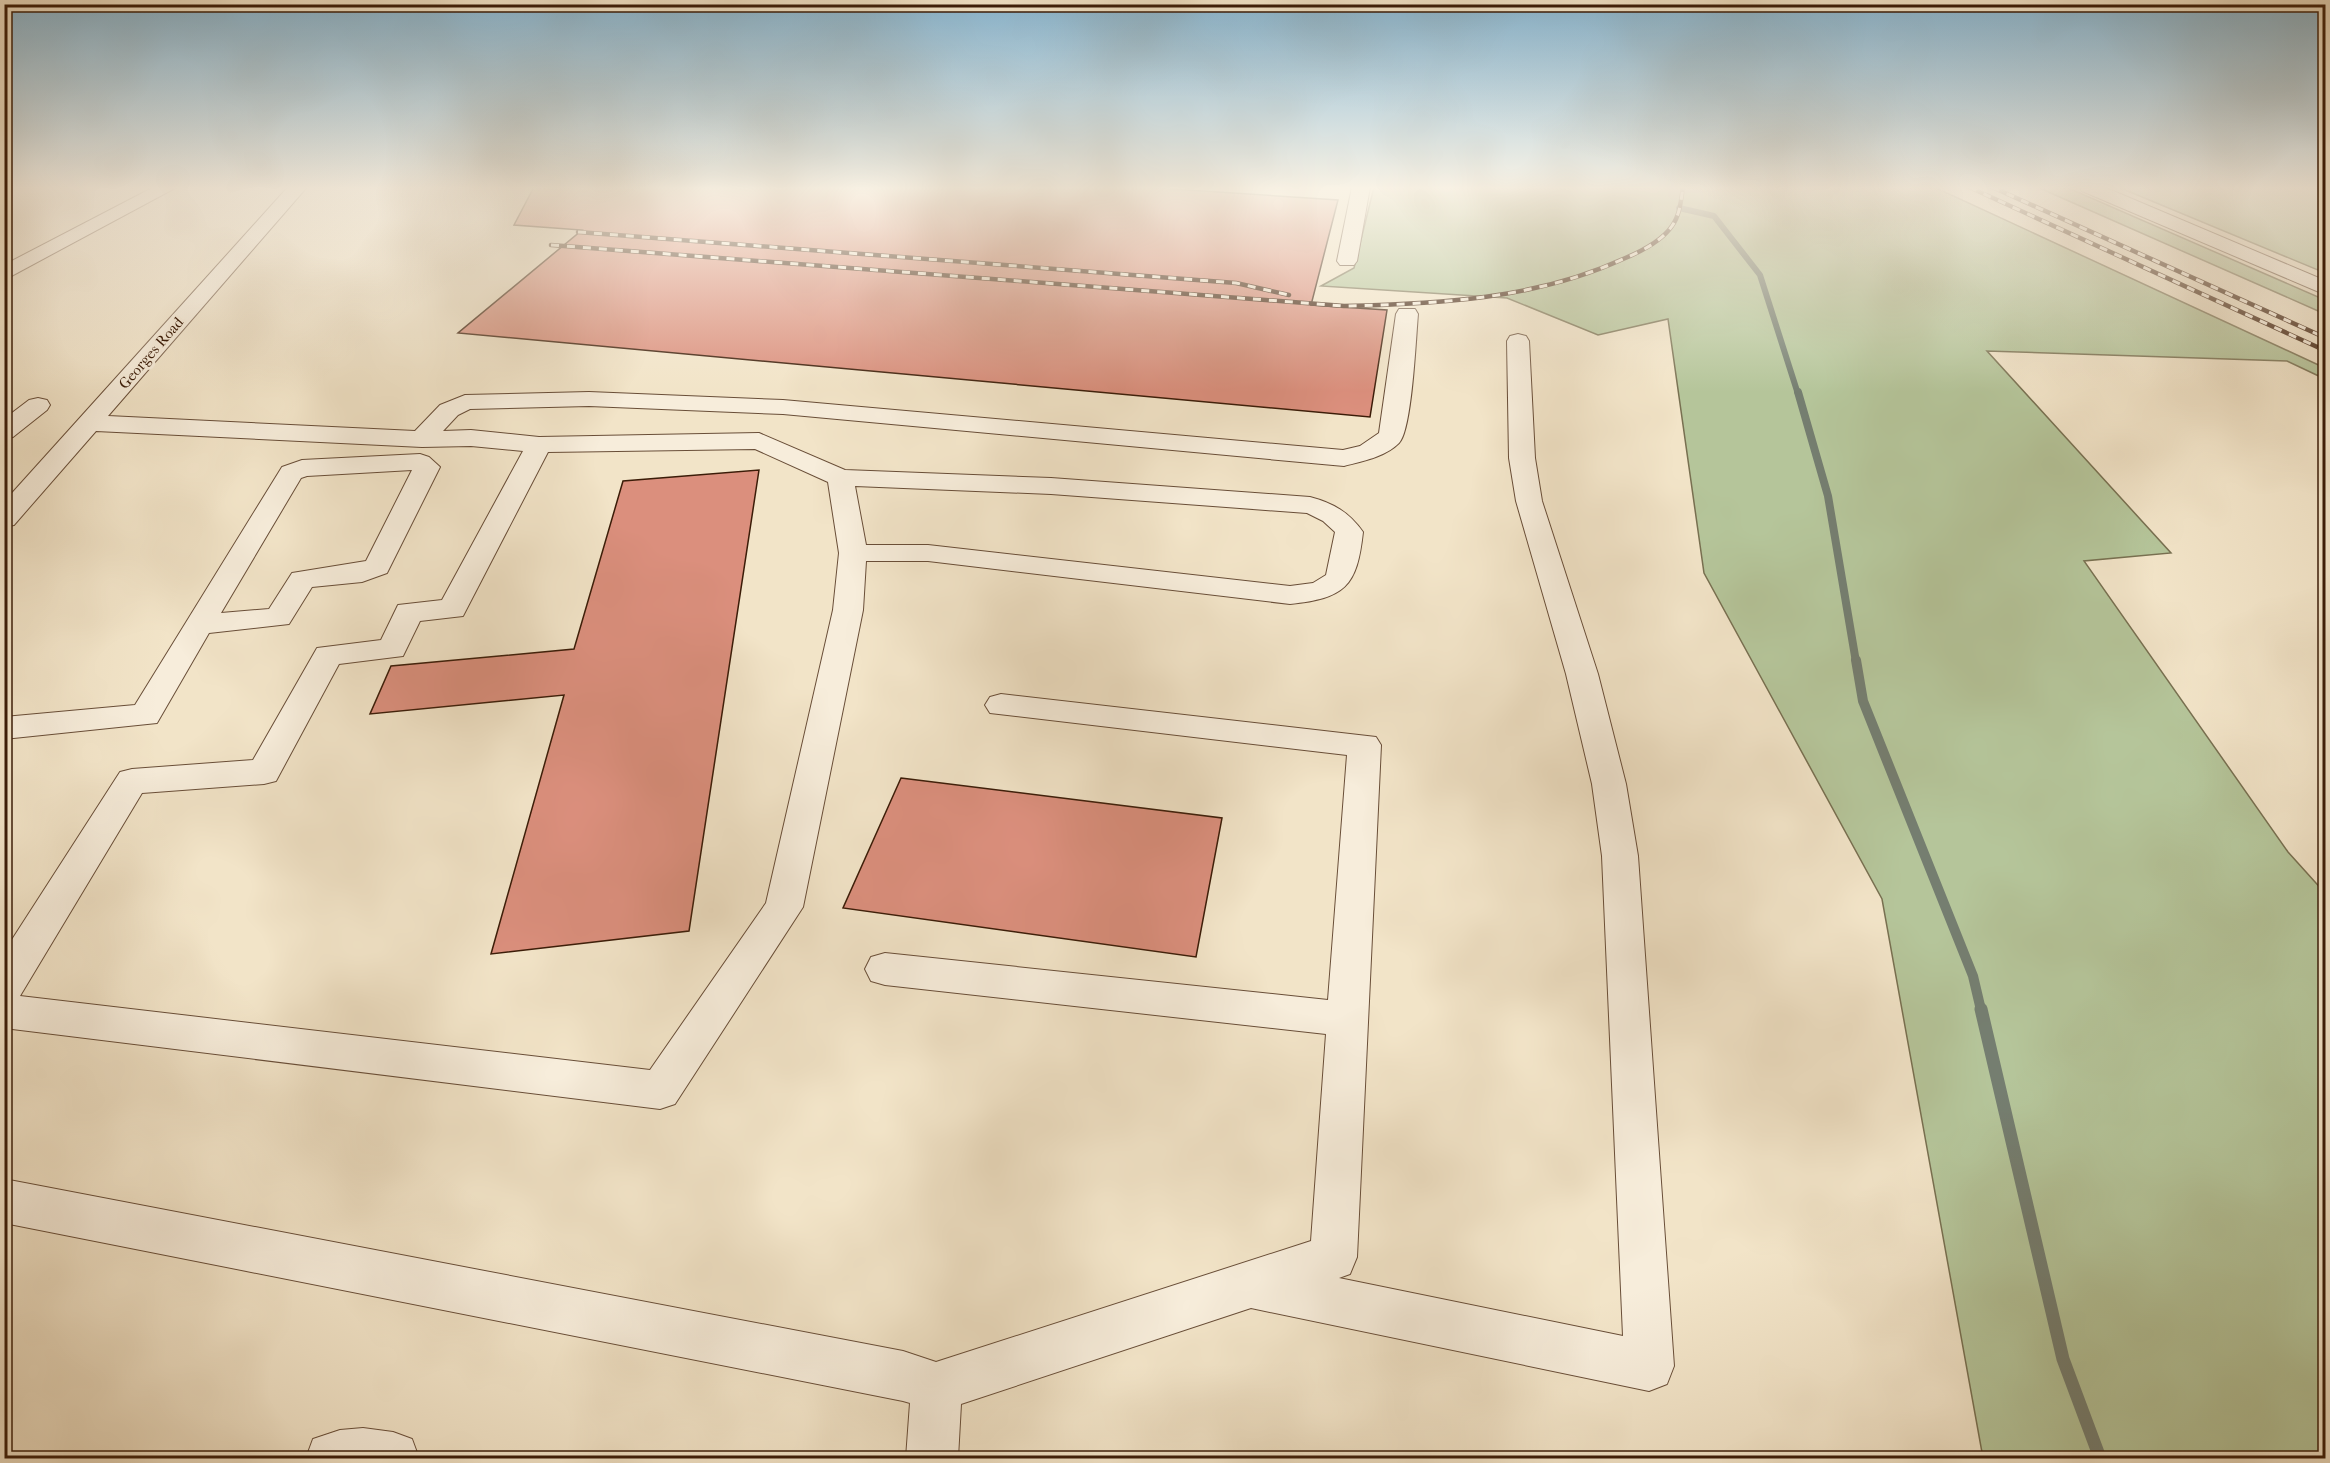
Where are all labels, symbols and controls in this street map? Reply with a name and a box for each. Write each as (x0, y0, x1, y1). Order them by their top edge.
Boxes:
street label: Georges Road (115, 313, 188, 393)

